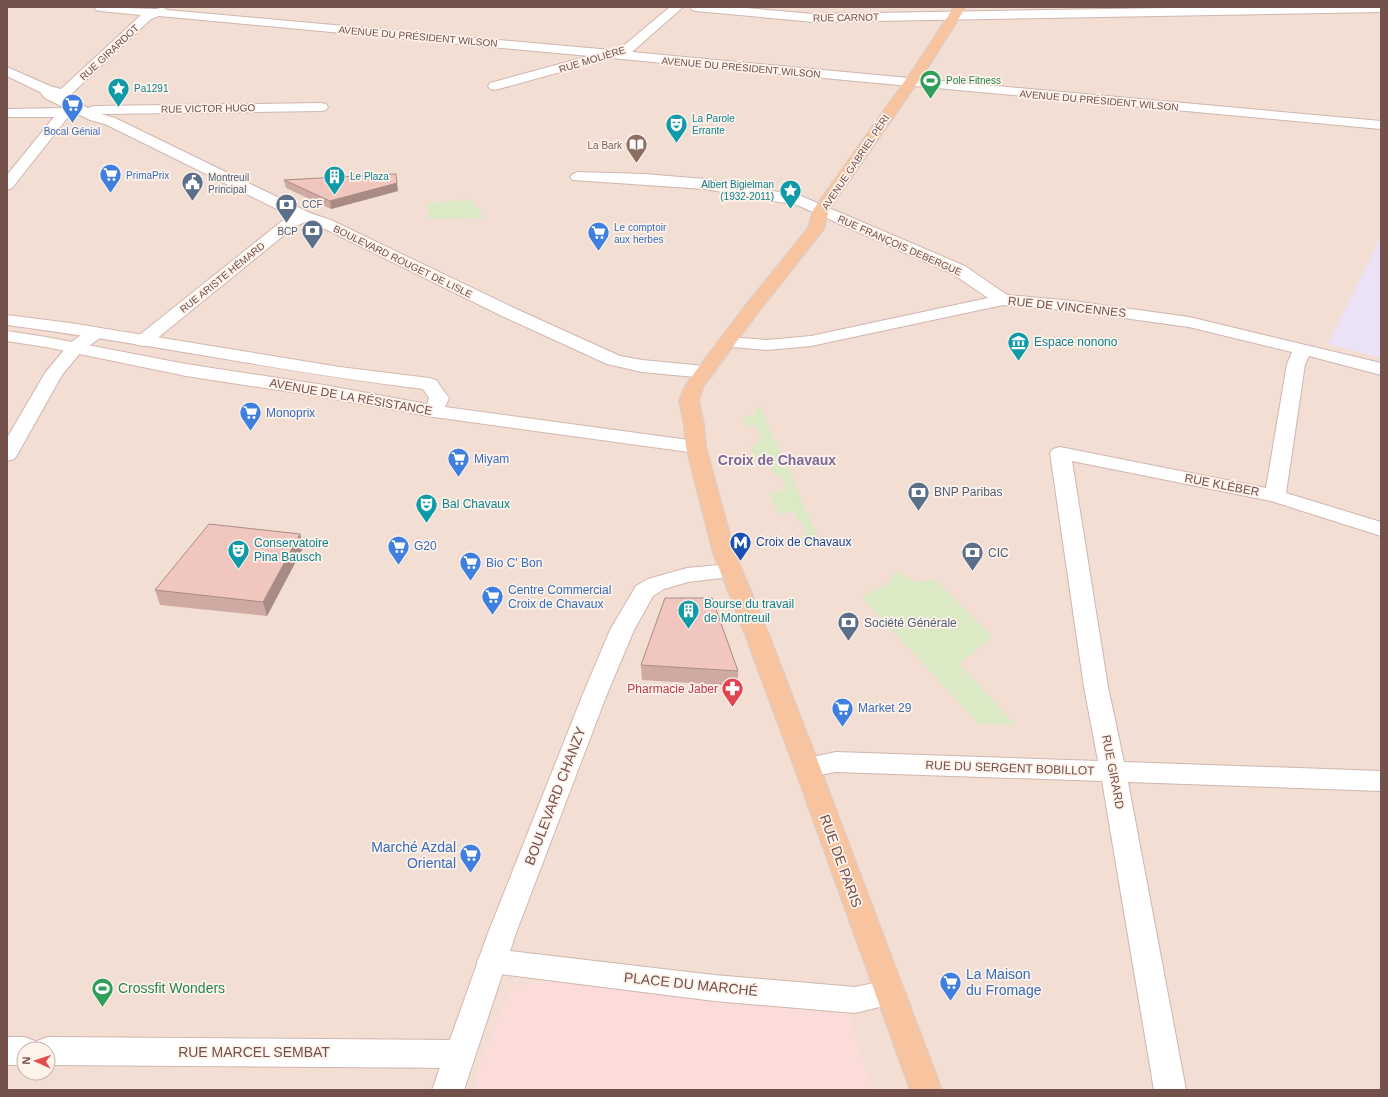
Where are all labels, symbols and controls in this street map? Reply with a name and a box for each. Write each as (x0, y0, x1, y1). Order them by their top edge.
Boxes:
street label: RUE CARNOT (813, 11, 879, 24)
street label: RUE GIRARDOT (78, 22, 141, 83)
street label: AVENUE DU PRÉSIDENT WILSON (338, 23, 498, 49)
street label: RUE MOLIÈRE (557, 43, 627, 75)
street label: AVENUE DU PRÉSIDENT WILSON (661, 54, 821, 80)
sports icon: Pole Fitness (918, 67, 944, 100)
place icon: Pa1291 (106, 75, 132, 108)
place label: Pole Fitness (946, 75, 1001, 86)
place label: Pa1291 (134, 83, 169, 94)
street label: AVENUE DU PRÉSIDENT WILSON (1019, 87, 1179, 113)
supermarket icon: Bocal Génial (59, 92, 85, 125)
street label: RUE VICTOR HUGO (161, 102, 255, 115)
theatre icon: La Parole Errante (663, 111, 689, 144)
street label: AVENUE GABRIEL PÉRI (819, 112, 891, 212)
place label: La Parole Errante (692, 113, 735, 136)
place label: Bocal Génial (44, 126, 100, 137)
library icon: La Bark (624, 132, 650, 165)
place label: La Bark (588, 140, 623, 151)
supermarket icon: PrimaPrix (97, 162, 123, 195)
building icon: Le Plaza (322, 163, 348, 196)
place label: PrimaPrix (126, 170, 169, 181)
public building icon: Montreuil Principal (180, 170, 206, 203)
place label: Le Plaza (350, 171, 389, 182)
place label: Montreuil Principal (208, 172, 249, 195)
place icon: Albert Bigielman (1932-2011) (777, 177, 803, 210)
place label: Albert Bigielman (1932-2011) (701, 179, 774, 202)
bank icon: CCF (274, 191, 300, 224)
place label: CCF (302, 199, 323, 210)
street label: RUE FRANÇOIS DEBERGUE (836, 213, 964, 278)
bank icon: BCP (300, 218, 326, 251)
supermarket icon: Le comptoir aux herbes (586, 220, 612, 253)
place label: Le comptoir aux herbes (614, 222, 667, 245)
street label: BOULEVARD ROUGET DE LISLE (332, 223, 474, 300)
place label: BCP (277, 226, 298, 237)
street label: RUE ARISTE HÉMARD (177, 239, 267, 315)
street label: RUE DE VINCENNES (1007, 294, 1127, 320)
museum icon: Espace nonono (1005, 329, 1031, 362)
place label: Espace nonono (1034, 335, 1118, 349)
street label: AVENUE DE LA RÉSISTANCE (269, 375, 434, 418)
supermarket icon: Monoprix (238, 400, 264, 433)
place label: Monoprix (266, 406, 315, 420)
supermarket icon: Miyam (445, 446, 471, 479)
place label: Miyam (474, 452, 509, 466)
district label: Croix de Chavaux (718, 452, 836, 468)
street label: RUE KLÉBER (1183, 470, 1261, 499)
bank icon: BNP Paribas (905, 479, 931, 512)
place label: BNP Paribas (934, 485, 1002, 499)
theatre icon: Bal Chavaux (413, 491, 439, 524)
place label: Bal Chavaux (442, 497, 510, 511)
metro station icon: Croix de Chavaux (727, 529, 753, 562)
supermarket icon: G20 (386, 533, 412, 566)
place label: Croix de Chavaux (756, 535, 851, 549)
place label: Conservatoire Pina Bausch (254, 536, 329, 564)
theatre icon: Conservatoire Pina Bausch (226, 537, 252, 570)
place label: G20 (414, 539, 437, 553)
bank icon: CIC (960, 540, 986, 573)
place label: CIC (988, 546, 1009, 560)
supermarket icon: Bio C' Bon (457, 550, 483, 583)
place label: Bio C' Bon (486, 556, 542, 570)
place label: Centre Commercial Croix de Chavaux (508, 583, 611, 611)
supermarket icon: Centre Commercial Croix de Chavaux (480, 584, 506, 617)
place label: Bourse du travail de Montreuil (704, 597, 794, 625)
building icon: Bourse du travail de Montreuil (676, 598, 702, 631)
bank icon: Société Générale (835, 610, 861, 643)
place label: Société Générale (864, 616, 957, 630)
pharmacy icon: Pharmacie Jaber (720, 676, 746, 709)
place label: Pharmacie Jaber (627, 682, 718, 696)
supermarket icon: Market 29 (829, 695, 855, 728)
place label: Market 29 (858, 701, 912, 715)
street label: BOULEVARD CHANZY (521, 724, 589, 867)
street label: RUE GIRARD (1099, 734, 1127, 811)
street label: RUE DU SERGENT BOBILLOT (925, 758, 1095, 778)
street label: RUE DE PARIS (817, 812, 865, 910)
place label: Marché Azdal Oriental (371, 839, 456, 871)
supermarket icon: Marché Azdal Oriental (458, 842, 484, 875)
place label: La Maison du Fromage (966, 966, 1042, 998)
street label: PLACE DU MARCHÉ (623, 969, 759, 999)
supermarket icon: La Maison du Fromage (937, 969, 963, 1002)
sports icon: Crossfit Wonders (90, 975, 116, 1008)
place label: Crossfit Wonders (118, 980, 225, 996)
north arrow (16, 1041, 56, 1081)
street label: RUE MARCEL SEMBAT (178, 1044, 330, 1060)
text: N (20, 1056, 32, 1065)

